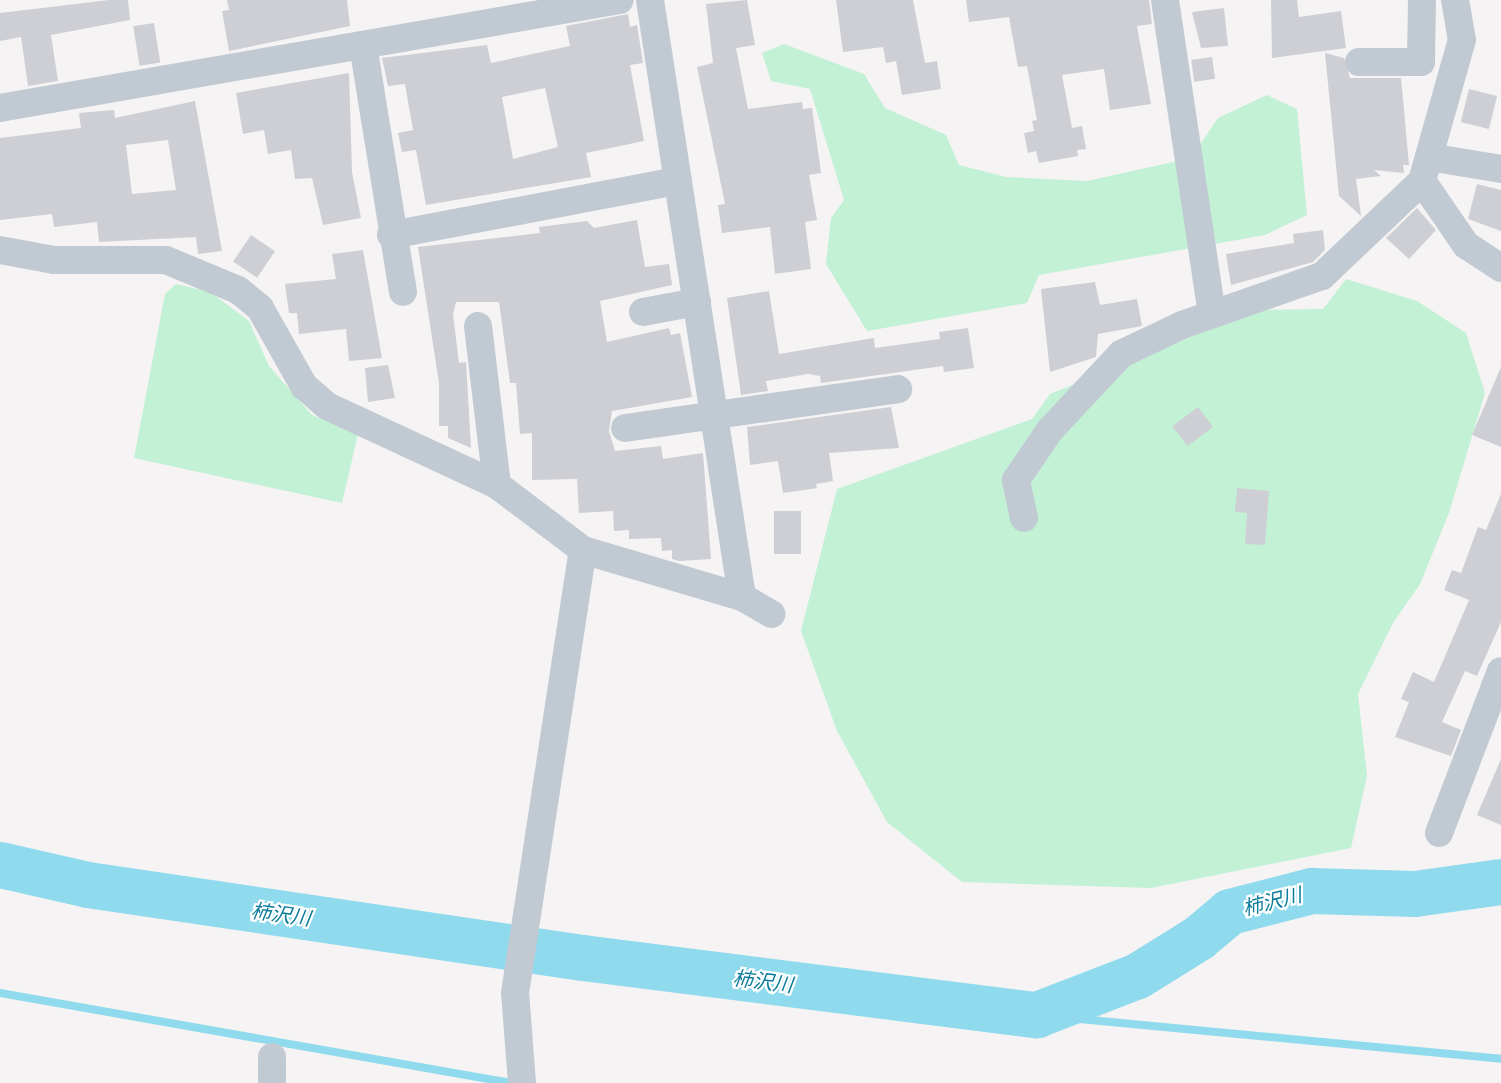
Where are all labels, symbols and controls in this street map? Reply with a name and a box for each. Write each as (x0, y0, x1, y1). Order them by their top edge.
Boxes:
water label: 柿沢川 (1240, 882, 1304, 920)
water label: 柿沢川 (250, 898, 312, 930)
water label: 柿沢川 (732, 965, 794, 997)

